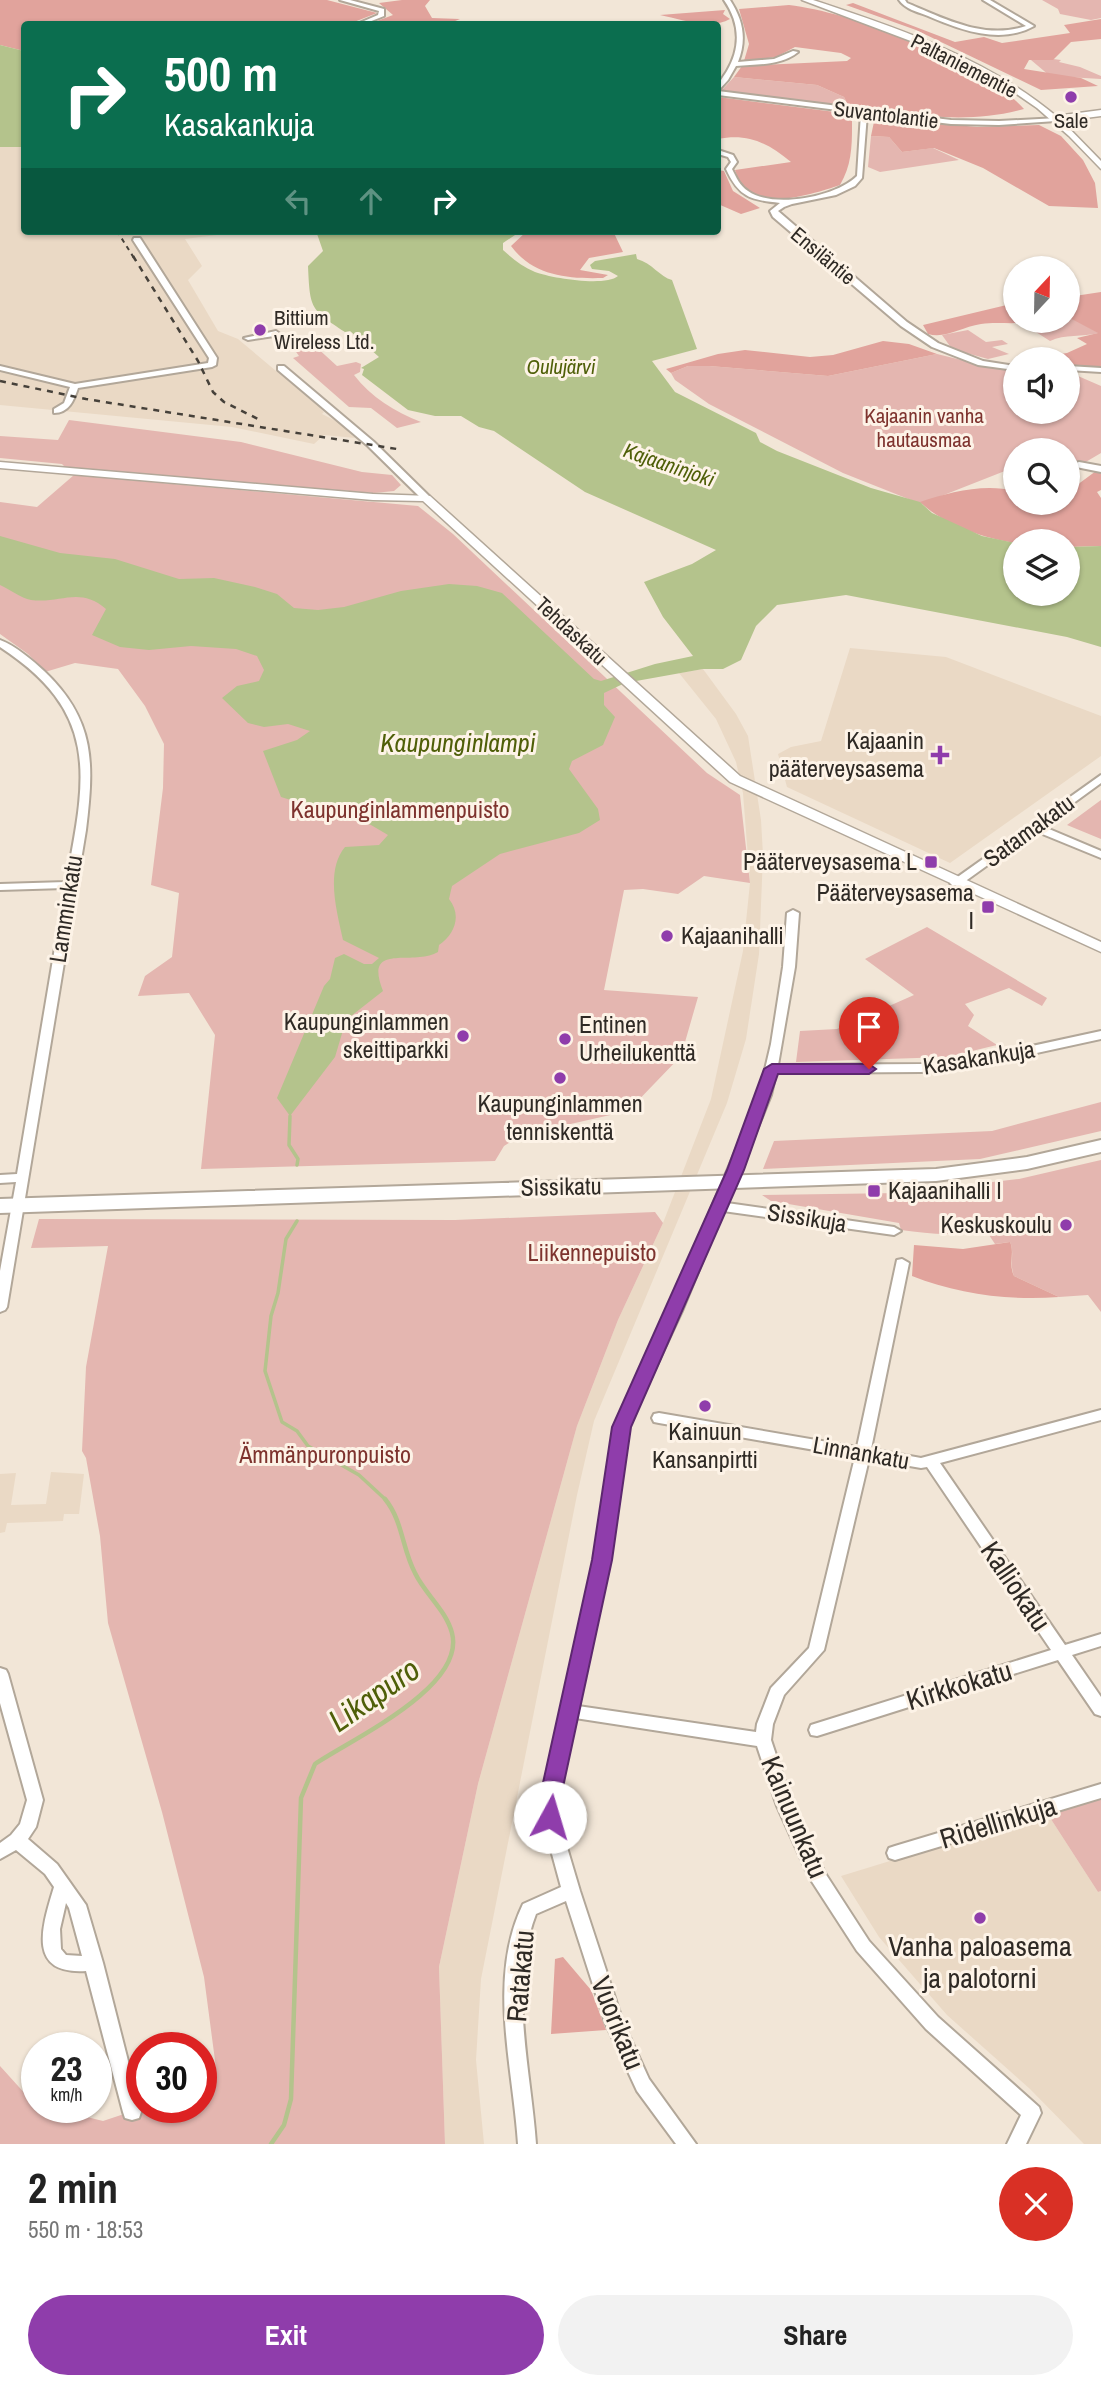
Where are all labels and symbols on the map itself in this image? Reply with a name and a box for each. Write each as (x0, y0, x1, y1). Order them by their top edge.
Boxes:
street label: Paltaniementie (906, 26, 1022, 105)
marker: Sale (1063, 89, 1079, 105)
street label: Suvantolantie (832, 94, 940, 135)
place label: Sale (1054, 106, 1088, 135)
street label: Ensiläntie (785, 220, 862, 291)
north arrow (1003, 256, 1080, 332)
place label: Bittium Wireless Ltd. (274, 303, 375, 356)
marker: Bittium Wireless Ltd. (252, 322, 268, 338)
water label: Oulujärvi (527, 352, 596, 381)
park label: Kajaanin vanha hautausmaa (864, 401, 984, 454)
water label: Kajaaninjoki (620, 435, 719, 494)
street label: Tehdaskatu (529, 590, 613, 671)
place label: Kajaanin pääterveysasema (769, 724, 924, 784)
water label: Kaupunginlampi (380, 725, 536, 760)
marker: Kajaanin pääterveysasema (930, 745, 950, 765)
street label: Satamakatu (977, 786, 1080, 874)
park label: Kaupunginlammenpuisto (291, 793, 509, 825)
place label: Pääterveysasema L (743, 845, 917, 877)
street label: Lamminkatu (41, 853, 89, 965)
marker: Pääterveysasema L (923, 854, 939, 870)
place label: Pääterveysasema I (816, 876, 974, 936)
marker: Pääterveysasema I (980, 899, 996, 915)
place label: Kajaanihalli (681, 919, 784, 951)
marker: Kajaanihalli (659, 928, 675, 944)
pin (839, 997, 899, 1069)
place label: Kaupunginlammen skeittiparkki (284, 1005, 449, 1065)
place label: Entinen Urheilukenttä (579, 1008, 696, 1068)
marker: Kaupunginlammen skeittiparkki (455, 1028, 471, 1044)
marker: Entinen Urheilukenttä (557, 1031, 573, 1047)
street label: Kasakankuja (921, 1032, 1037, 1082)
marker: Kaupunginlammen tenniskenttä (552, 1070, 568, 1086)
place label: Kaupunginlammen tenniskenttä (477, 1087, 643, 1147)
street label: Sissikatu (520, 1169, 602, 1203)
place label: Kajaanihalli I (888, 1174, 1002, 1206)
marker: Kajaanihalli I (866, 1183, 882, 1199)
street label: Sissikuja (765, 1195, 849, 1239)
place label: Keskuskoulu (940, 1208, 1052, 1240)
marker: Keskuskoulu (1058, 1217, 1074, 1233)
park label: Liikennepuisto (527, 1236, 657, 1268)
marker: Kainuun Kansanpirtti (697, 1398, 713, 1414)
place label: Kainuun Kansanpirtti (652, 1415, 758, 1475)
street label: Linnankatu (810, 1428, 912, 1476)
park label: Ämmänpuronpuisto (238, 1438, 411, 1470)
street label: Kalliokatu (972, 1534, 1060, 1638)
water label: Likapuro (320, 1648, 428, 1741)
street label: Kirkkokatu (902, 1651, 1016, 1719)
street label: Kainuunkatu (752, 1750, 838, 1884)
position arrow (513, 1780, 587, 1854)
street label: Ridellinkuja (935, 1786, 1061, 1858)
marker: Vanha paloasema ja palotorni (972, 1910, 988, 1926)
place label: Vanha paloasema ja palotorni (888, 1927, 1072, 1997)
street label: Ratakatu (497, 1929, 543, 2023)
street label: Vuorikatu (582, 1971, 654, 2075)
speed limit sign: 30 (126, 2032, 217, 2123)

